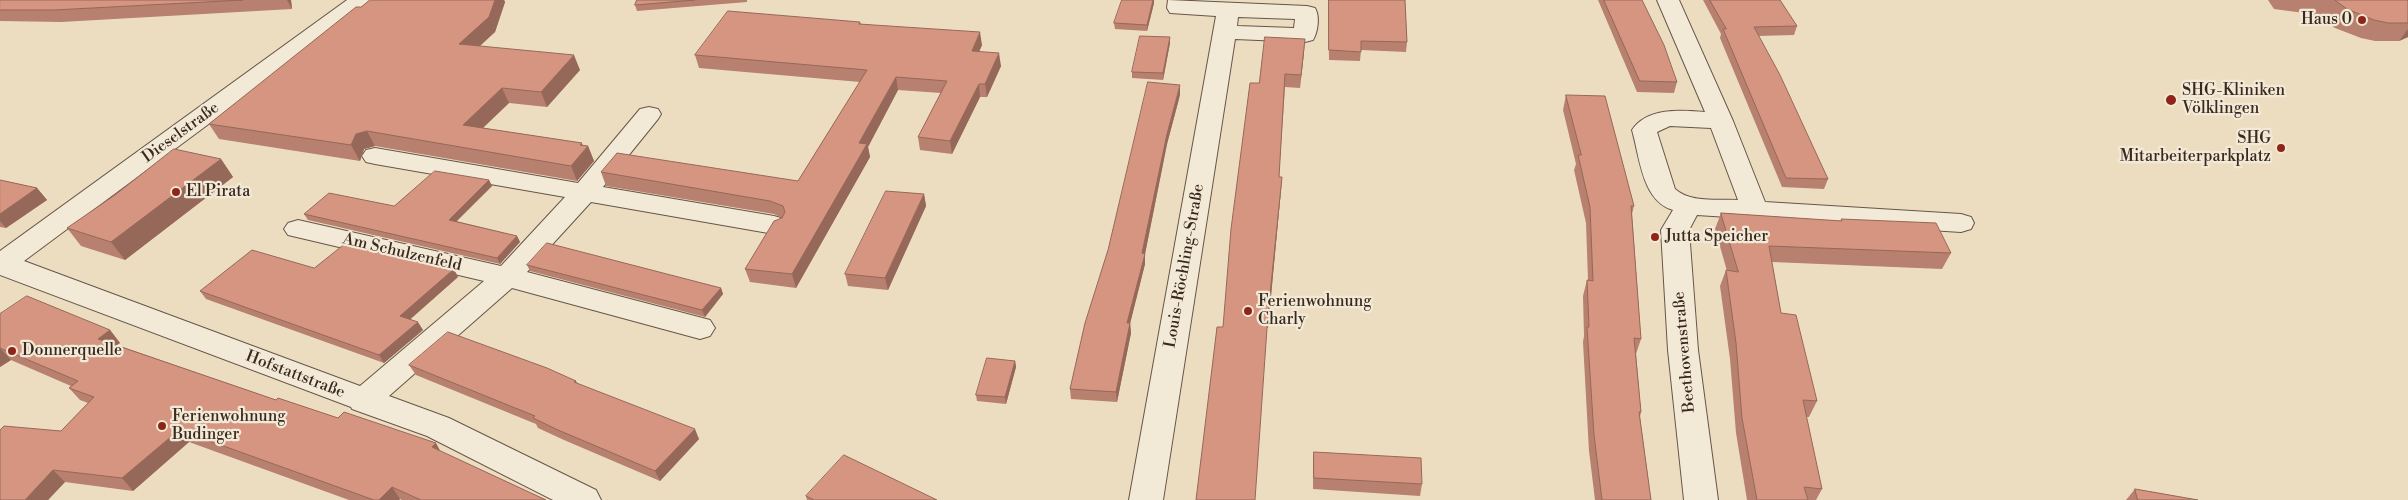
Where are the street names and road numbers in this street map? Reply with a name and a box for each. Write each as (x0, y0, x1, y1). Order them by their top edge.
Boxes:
street label: Dieselstraße (139, 99, 223, 167)
street label: Louis-Röchling-Straße (1161, 183, 1209, 349)
street label: Am Schulzenfeld (341, 230, 463, 276)
street label: Beethovenstraße (1670, 291, 1700, 413)
street label: Hofstattstraße (243, 347, 347, 403)

